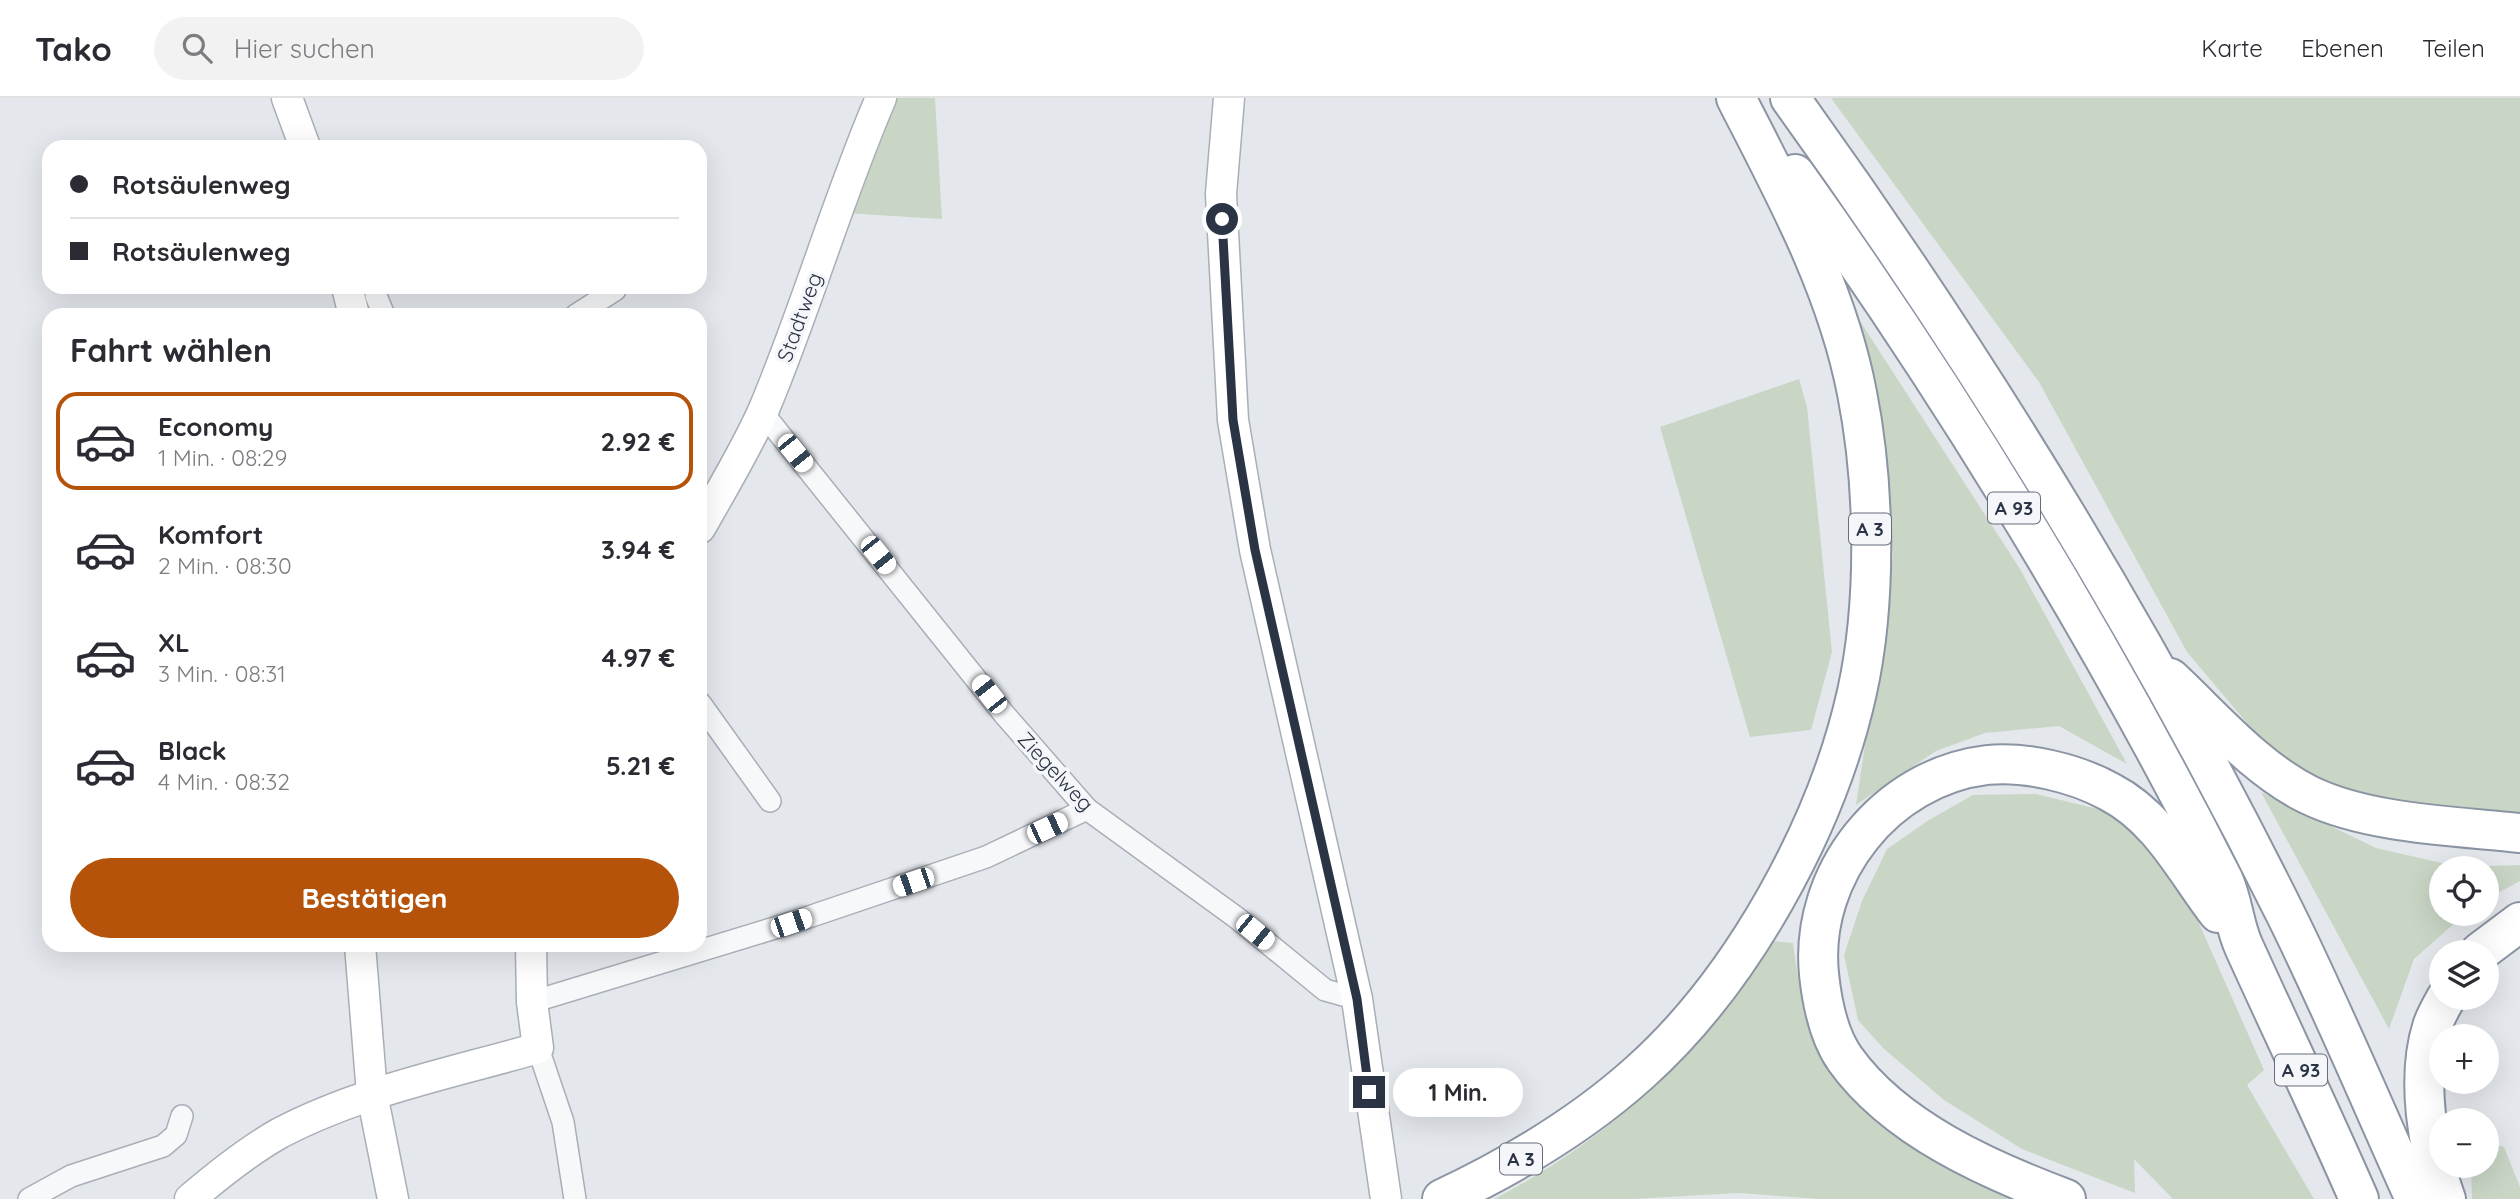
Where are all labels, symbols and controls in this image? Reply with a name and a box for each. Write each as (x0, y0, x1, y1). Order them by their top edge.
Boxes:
search box (154, 17, 644, 80)
text: Tako (35, 28, 112, 69)
icon: search (178, 29, 216, 67)
text: Hier suchen (234, 32, 375, 65)
text: Karte (2201, 33, 2263, 63)
text: Ebenen (2301, 33, 2384, 63)
text: Teilen (2422, 33, 2485, 63)
text: Rotsäulenweg (112, 168, 291, 201)
route start (1206, 203, 1238, 235)
text: Rotsäulenweg (112, 235, 291, 268)
street label: Stadtweg (771, 269, 827, 365)
text: Fahrt wählen (70, 330, 272, 370)
icon: car (74, 410, 137, 473)
text: Economy (158, 410, 273, 443)
text: 2.92 € (601, 425, 675, 458)
car (774, 430, 817, 476)
text: 1 Min. · 08:29 (158, 443, 287, 472)
road number: A 93 (1988, 492, 2040, 524)
road number: A 3 (1849, 514, 1891, 544)
icon: car (74, 518, 137, 581)
text: Komfort (158, 518, 263, 551)
car (857, 532, 900, 578)
text: 3.94 € (601, 533, 675, 566)
text: 2 Min. · 08:30 (158, 551, 292, 580)
icon: car (74, 626, 137, 689)
text: XL (158, 626, 190, 659)
text: 4.97 € (601, 641, 675, 674)
text: 3 Min. · 08:31 (158, 659, 286, 688)
car (968, 671, 1011, 717)
street label: Ziegelweg (1013, 726, 1099, 816)
icon: car (74, 734, 137, 797)
text: Black (158, 734, 227, 767)
text: 5.21 € (606, 749, 675, 782)
text: 4 Min. · 08:32 (158, 767, 290, 796)
car (1024, 810, 1071, 846)
map controls (2429, 856, 2499, 1178)
button: locate (2429, 856, 2499, 926)
button: Bestätigen (70, 858, 679, 938)
car (890, 865, 937, 899)
car (768, 906, 815, 940)
car (1233, 911, 1278, 953)
button: layers (2429, 940, 2499, 1010)
button: + (2429, 1024, 2499, 1094)
road number: A 93 (2275, 1054, 2327, 1086)
callout: 1 Min. (1394, 1068, 1523, 1116)
route end (1353, 1076, 1385, 1108)
text: 1 Min. (1428, 1078, 1488, 1107)
button: − (2429, 1108, 2499, 1178)
road number: A 3 (1500, 1144, 1542, 1175)

